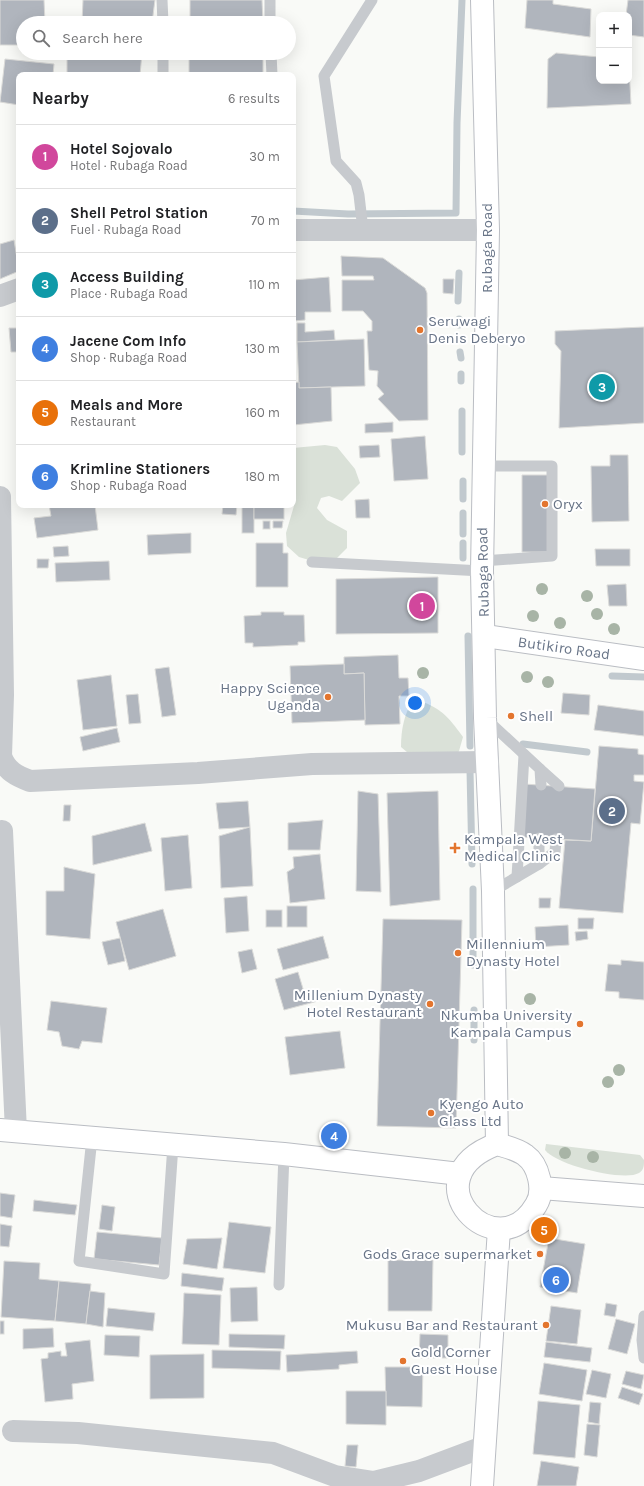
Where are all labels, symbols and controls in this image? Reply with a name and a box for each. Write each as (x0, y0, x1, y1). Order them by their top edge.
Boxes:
map controls (596, 12, 632, 84)
button: + (596, 12, 632, 48)
search box (16, 16, 296, 60)
icon: search (30, 27, 52, 49)
text: Search here (62, 29, 143, 47)
button: − (596, 48, 632, 84)
text: Nearby (32, 88, 89, 108)
text: 6 results (228, 91, 280, 106)
text: Hotel Sojovalo (70, 140, 173, 158)
text: 1 (43, 149, 47, 164)
text: 30 m (249, 149, 280, 164)
text: Hotel · Rubaga Road (70, 158, 188, 173)
street label: Rubaga Road (478, 203, 496, 293)
text: Shell Petrol Station (70, 204, 208, 222)
text: 2 (41, 213, 49, 228)
text: 70 m (251, 213, 280, 228)
text: Fuel · Rubaga Road (70, 222, 181, 237)
text: Access Building (70, 268, 184, 286)
text: 3 (41, 277, 49, 292)
text: 110 m (248, 277, 280, 292)
text: Place · Rubaga Road (70, 286, 188, 301)
place label: Seruwagi Denis Deberyo (428, 312, 525, 347)
marker: Seruwagi Denis Deberyo (415, 325, 425, 335)
text: Jacene Com Info (70, 332, 186, 350)
text: 4 (41, 341, 49, 356)
text: 130 m (245, 341, 280, 356)
text: Shop · Rubaga Road (70, 350, 187, 365)
pin: 3 (589, 372, 615, 402)
text: Meals and More (70, 396, 183, 414)
text: 5 (41, 405, 49, 420)
text: 160 m (245, 405, 280, 420)
text: Restaurant (70, 414, 136, 429)
text: Krimline Stationers (70, 460, 210, 478)
text: 6 (41, 469, 49, 484)
text: 180 m (245, 469, 280, 484)
text: Shop · Rubaga Road (70, 478, 187, 493)
place label: Oryx (553, 495, 583, 513)
marker: Oryx (540, 499, 550, 509)
street label: Rubaga Road (473, 527, 493, 617)
pin: 1 (409, 591, 435, 621)
street label: Butikiro Road (517, 633, 611, 663)
place label: Happy Science Uganda (220, 679, 320, 714)
marker: Happy Science Uganda (323, 692, 333, 702)
your location (405, 693, 425, 713)
place label: Shell (519, 707, 553, 725)
marker: Shell (506, 711, 516, 721)
pin: 2 (599, 796, 625, 826)
place label: Kampala West Medical Clinic (464, 830, 563, 865)
marker: Kampala West Medical Clinic (449, 842, 461, 854)
place label: Millennium Dynasty Hotel (466, 935, 560, 970)
marker: Millennium Dynasty Hotel (453, 948, 463, 958)
place label: Millenium Dynasty Hotel Restaurant (294, 986, 422, 1021)
marker: Millenium Dynasty Hotel Restaurant (425, 999, 435, 1009)
place label: Nkumba University Kampala Campus (441, 1006, 572, 1041)
marker: Nkumba University Kampala Campus (575, 1019, 585, 1029)
place label: Kyengo Auto Glass Ltd (439, 1095, 524, 1130)
marker: Kyengo Auto Glass Ltd (426, 1108, 436, 1118)
pin: 4 (321, 1121, 347, 1151)
pin: 5 (531, 1215, 557, 1245)
place label: Gods Grace supermarket (363, 1245, 532, 1263)
marker: Gods Grace supermarket (535, 1249, 545, 1259)
pin: 6 (543, 1265, 569, 1295)
place label: Mukusu Bar and Restaurant (346, 1316, 538, 1334)
marker: Mukusu Bar and Restaurant (541, 1320, 551, 1330)
place label: Gold Corner Guest House (411, 1343, 497, 1378)
marker: Gold Corner Guest House (398, 1356, 408, 1366)

